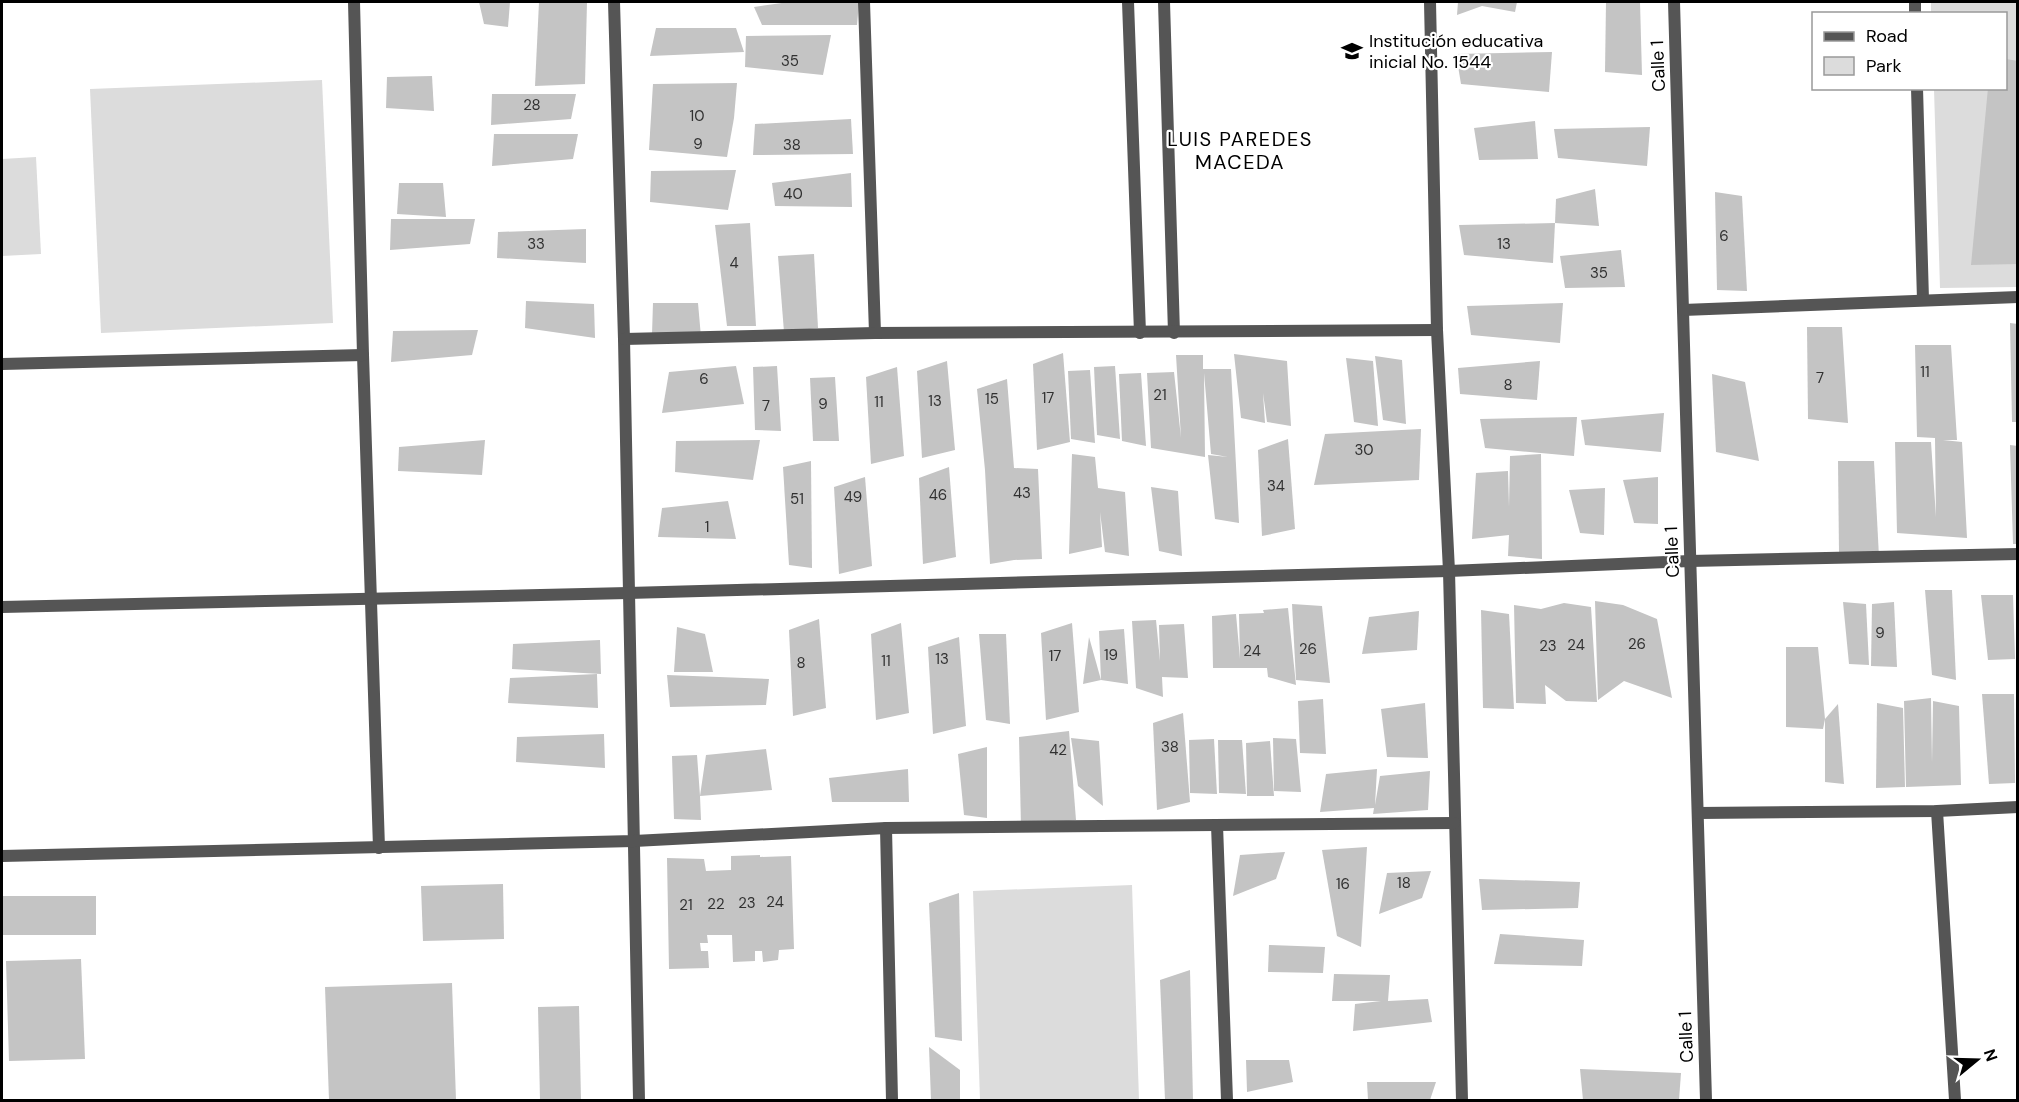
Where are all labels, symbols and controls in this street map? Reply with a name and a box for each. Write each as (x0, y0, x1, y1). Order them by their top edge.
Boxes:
legend (1812, 12, 2007, 90)
text: Road (1866, 24, 1908, 48)
place label: Institución educativa inicial No. 1544 (1369, 29, 1543, 74)
school or university icon: Institución educativa inicial No. 1544 (1340, 39, 1364, 63)
street label: Calle 1 (1645, 40, 1671, 92)
house number: 35 (781, 51, 799, 71)
text: Park (1866, 54, 1902, 78)
house number: 28 (523, 95, 541, 115)
house number: 10 (690, 106, 704, 126)
district label: LUIS PAREDES MACEDA (1167, 126, 1313, 175)
house number: 9 (693, 134, 703, 154)
house number: 38 (783, 135, 801, 155)
house number: 40 (783, 184, 803, 204)
house number: 6 (1719, 226, 1729, 246)
house number: 33 (527, 234, 545, 254)
house number: 13 (1497, 234, 1511, 254)
house number: 4 (729, 253, 739, 273)
house number: 35 (1590, 263, 1608, 283)
house number: 11 (1920, 362, 1930, 382)
house number: 7 (1816, 368, 1824, 388)
house number: 6 (699, 369, 709, 389)
house number: 8 (1503, 375, 1513, 395)
house number: 21 (1153, 385, 1167, 405)
house number: 17 (1042, 388, 1054, 408)
house number: 15 (985, 389, 999, 409)
house number: 13 (928, 391, 942, 411)
house number: 11 (874, 392, 884, 412)
house number: 9 (818, 394, 828, 414)
house number: 7 (762, 396, 770, 416)
house number: 30 (1354, 440, 1374, 460)
house number: 34 (1267, 476, 1285, 496)
house number: 43 (1013, 483, 1031, 503)
house number: 46 (929, 485, 947, 505)
house number: 49 (844, 487, 862, 507)
house number: 51 (790, 489, 804, 509)
house number: 1 (705, 517, 709, 537)
street label: Calle 1 (1659, 526, 1685, 578)
house number: 9 (1875, 623, 1885, 643)
house number: 26 (1628, 634, 1646, 654)
house number: 24 (1567, 635, 1585, 655)
house number: 23 (1539, 636, 1557, 656)
house number: 26 (1299, 639, 1317, 659)
house number: 24 (1243, 641, 1261, 661)
house number: 19 (1104, 645, 1118, 665)
house number: 17 (1049, 646, 1061, 666)
house number: 13 (935, 649, 949, 669)
house number: 11 (881, 651, 891, 671)
house number: 8 (796, 653, 806, 673)
house number: 38 (1161, 737, 1179, 757)
house number: 42 (1049, 740, 1067, 760)
house number: 18 (1397, 873, 1411, 893)
house number: 16 (1336, 874, 1350, 894)
house number: 24 (766, 892, 784, 912)
house number: 23 (738, 893, 756, 913)
house number: 22 (707, 894, 725, 914)
house number: 21 (679, 895, 693, 915)
street label: Calle 1 (1673, 1011, 1699, 1063)
north arrow (1947, 1030, 2007, 1090)
text: N (1979, 1046, 2003, 1064)

